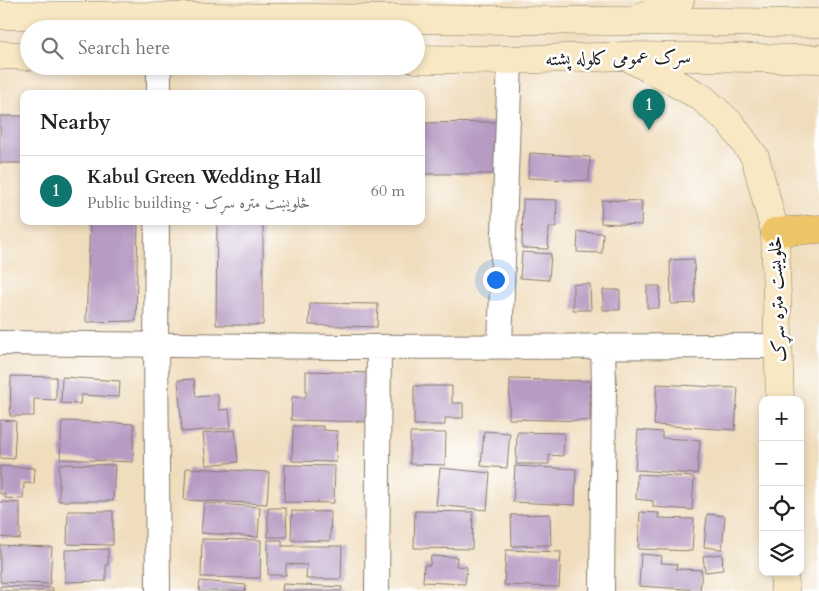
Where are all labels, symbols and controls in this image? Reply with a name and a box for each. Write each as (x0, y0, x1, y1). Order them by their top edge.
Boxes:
search box (20, 20, 425, 75)
icon: search (38, 34, 66, 62)
text: Search here (78, 35, 170, 61)
street label: سرک عمومی کلوله پشته (545, 44, 691, 72)
pin: 1 (633, 89, 665, 130)
text: Nearby (40, 108, 111, 137)
text: Kabul Green Wedding Hall (87, 164, 321, 190)
text: 1 (52, 180, 60, 202)
text: 60 m (371, 180, 405, 202)
text: Public building · څلویښت متره سړک (87, 192, 310, 214)
street label: څلویښت متره سړک (762, 235, 794, 363)
your location (483, 267, 509, 293)
map controls (759, 396, 804, 576)
button: + (759, 396, 804, 441)
button: − (759, 441, 804, 486)
button: locate (759, 486, 804, 531)
button: layers (759, 531, 804, 576)

